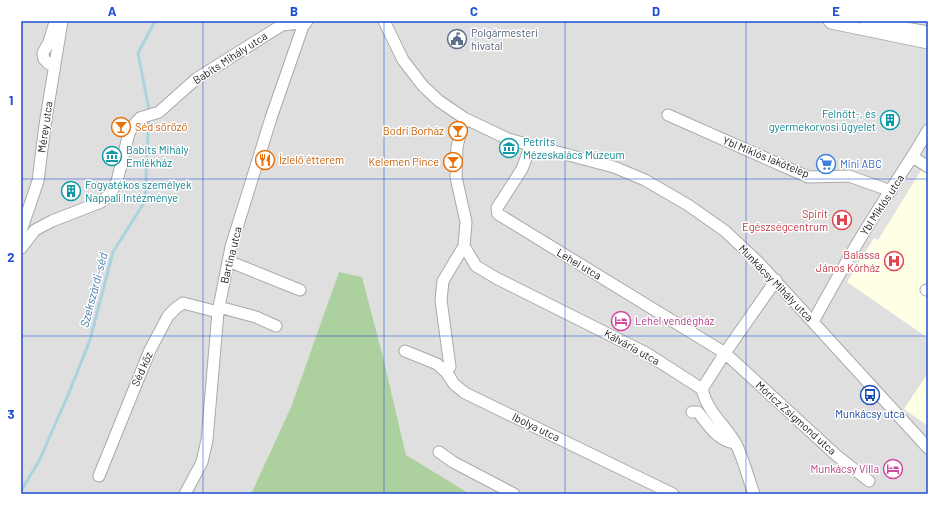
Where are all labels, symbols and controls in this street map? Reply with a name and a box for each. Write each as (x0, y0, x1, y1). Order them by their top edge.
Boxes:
text: A (108, 3, 117, 19)
text: B (290, 3, 298, 19)
text: C (470, 3, 478, 19)
text: D (652, 3, 660, 19)
text: E (832, 3, 840, 19)
place label: Polgármesteri hivatal (471, 26, 538, 52)
public building icon: Polgármesteri hivatal (446, 28, 468, 50)
street label: Babits Mihály utca (190, 29, 269, 86)
text: 1 (9, 92, 13, 108)
street label: Mérey utca (34, 100, 55, 153)
place label: Felnőtt-, és gyermekorvosi ügyelet (769, 107, 876, 133)
building icon: Felnőtt-, és gyermekorvosi ügyelet (879, 109, 901, 131)
bar icon: Séd söröző (110, 116, 132, 138)
place label: Séd söröző (135, 120, 187, 133)
bar icon: Bodri Borház (447, 120, 469, 142)
place label: Bodri Borház (383, 124, 444, 137)
street label: Ybl Miklós lakótelep (721, 133, 812, 180)
place label: Petrits Mézeskalács Múzeum (523, 135, 625, 161)
museum icon: Petrits Mézeskalács Múzeum (498, 137, 520, 159)
place label: Babits Mihály Emlékház (126, 143, 189, 169)
museum icon: Babits Mihály Emlékház (101, 145, 123, 167)
restaurant icon: Ízlelő étterem (254, 149, 276, 171)
bar icon: Kelemen Pince (442, 151, 464, 173)
place label: Ízlelő étterem (279, 153, 344, 166)
supermarket icon: Mini ABC (815, 153, 837, 175)
place label: Kelemen Pince (368, 155, 439, 168)
place label: Mini ABC (840, 157, 882, 170)
street label: Ybl Miklós utca (857, 172, 906, 238)
place label: Fogyatékos személyek Nappali Intézménye (85, 178, 192, 204)
building icon: Fogyatékos személyek Nappali Intézménye (60, 180, 82, 202)
place label: Spirit Egészségcentrum (742, 207, 828, 233)
hospital icon: Spirit Egészségcentrum (831, 209, 853, 231)
street label: Bartina utca (217, 225, 244, 285)
street label: Munkácsy Mihály utca (736, 242, 816, 324)
street label: Lehel utca (555, 245, 604, 282)
place label: Balassa János Kórház (816, 248, 880, 274)
text: 2 (7, 249, 15, 265)
water label: Szekszárdi-séd (76, 250, 110, 329)
hospital icon: Balassa János Kórház (883, 250, 905, 272)
hotel icon: Lehel vendégház (610, 310, 632, 332)
place label: Lehel vendégház (635, 314, 715, 327)
street label: Kálvária utca (602, 326, 662, 367)
street label: Séd köz (128, 349, 155, 388)
street label: Móricz Zsigmond utca (753, 378, 839, 457)
bus stop icon: Munkácsy utca (859, 384, 881, 406)
text: 3 (7, 406, 15, 422)
place label: Munkácsy utca (835, 407, 905, 420)
street label: Ibolya utca (510, 409, 562, 444)
hotel icon: Munkácsy Villa (882, 458, 904, 480)
place label: Munkácsy Villa (810, 462, 879, 475)

